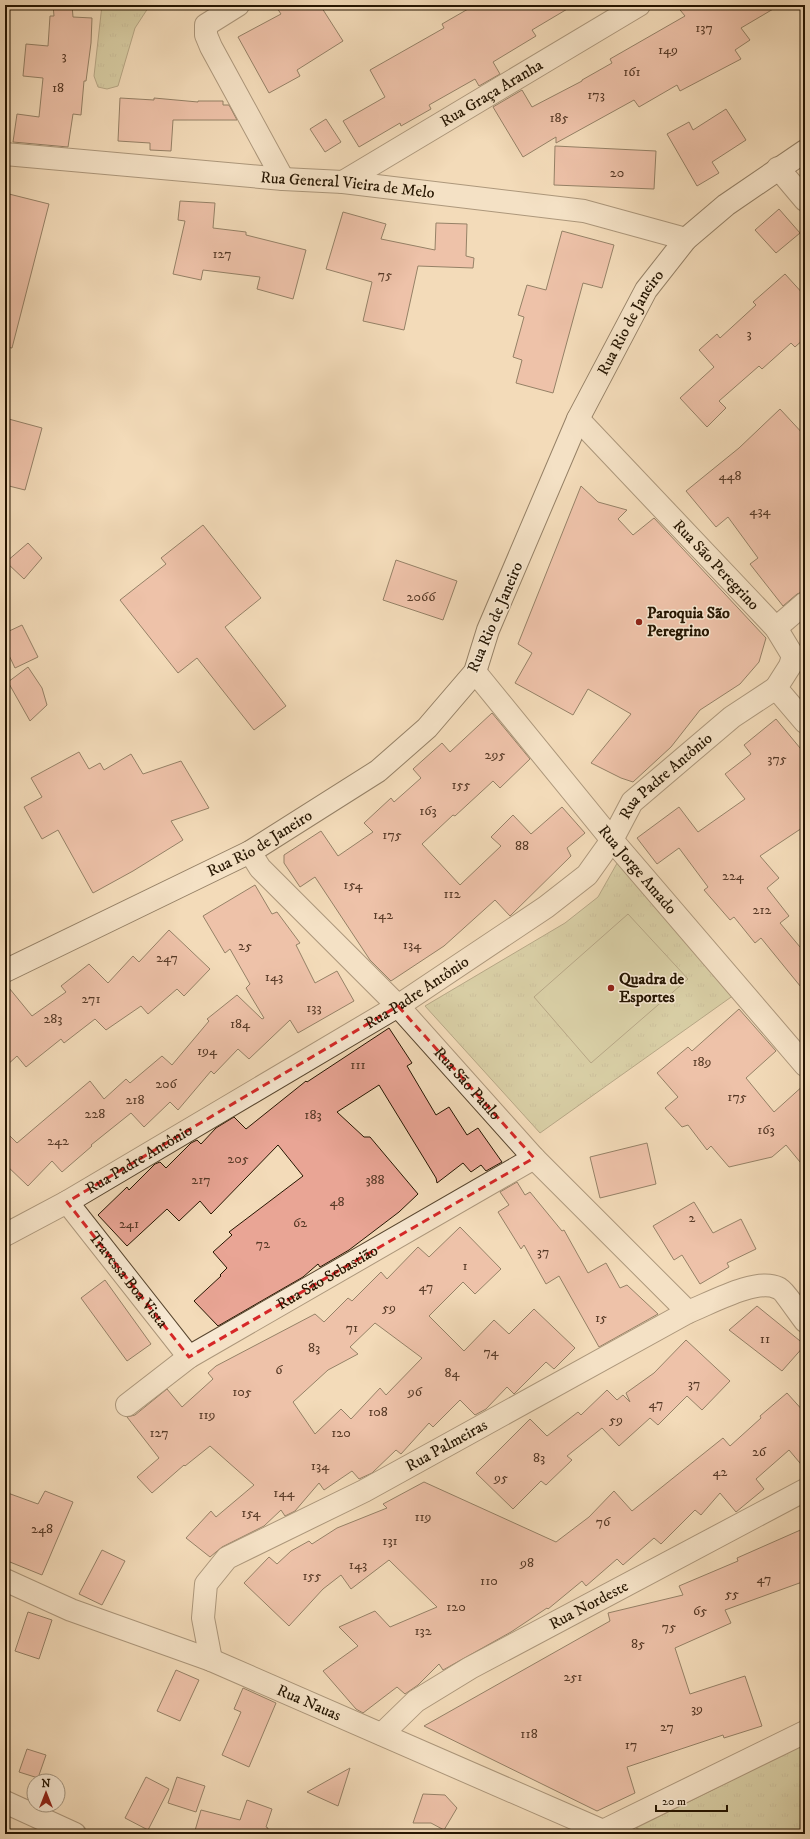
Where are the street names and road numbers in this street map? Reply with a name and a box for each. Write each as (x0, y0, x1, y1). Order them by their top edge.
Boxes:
street label: Rua Graça Aranha (437, 55, 547, 132)
street label: Rua General Vieira de Melo (260, 167, 436, 203)
street label: Rua Rio de Janeiro (593, 265, 668, 379)
street label: Rua São Peregrino (669, 515, 764, 615)
street label: Rua Rio de Janeiro (463, 558, 527, 675)
street label: Rua Padre Antônio (615, 728, 717, 823)
street label: Rua Rio de Janeiro (204, 805, 316, 881)
street label: Rua Jorge Amado (594, 821, 681, 919)
street label: Rua Padre Antônio (361, 951, 473, 1034)
street label: Rua São Paulo (429, 1043, 505, 1124)
street label: Rua Padre Antônio (82, 1120, 196, 1199)
street label: Travessa Boa Vista (84, 1228, 172, 1332)
street label: Rua São Sebastião (273, 1240, 382, 1314)
street label: Rua Palmeiras (402, 1415, 491, 1476)
street label: Rua Nordeste (546, 1576, 632, 1634)
street label: Rua Nauas (274, 1680, 344, 1725)

